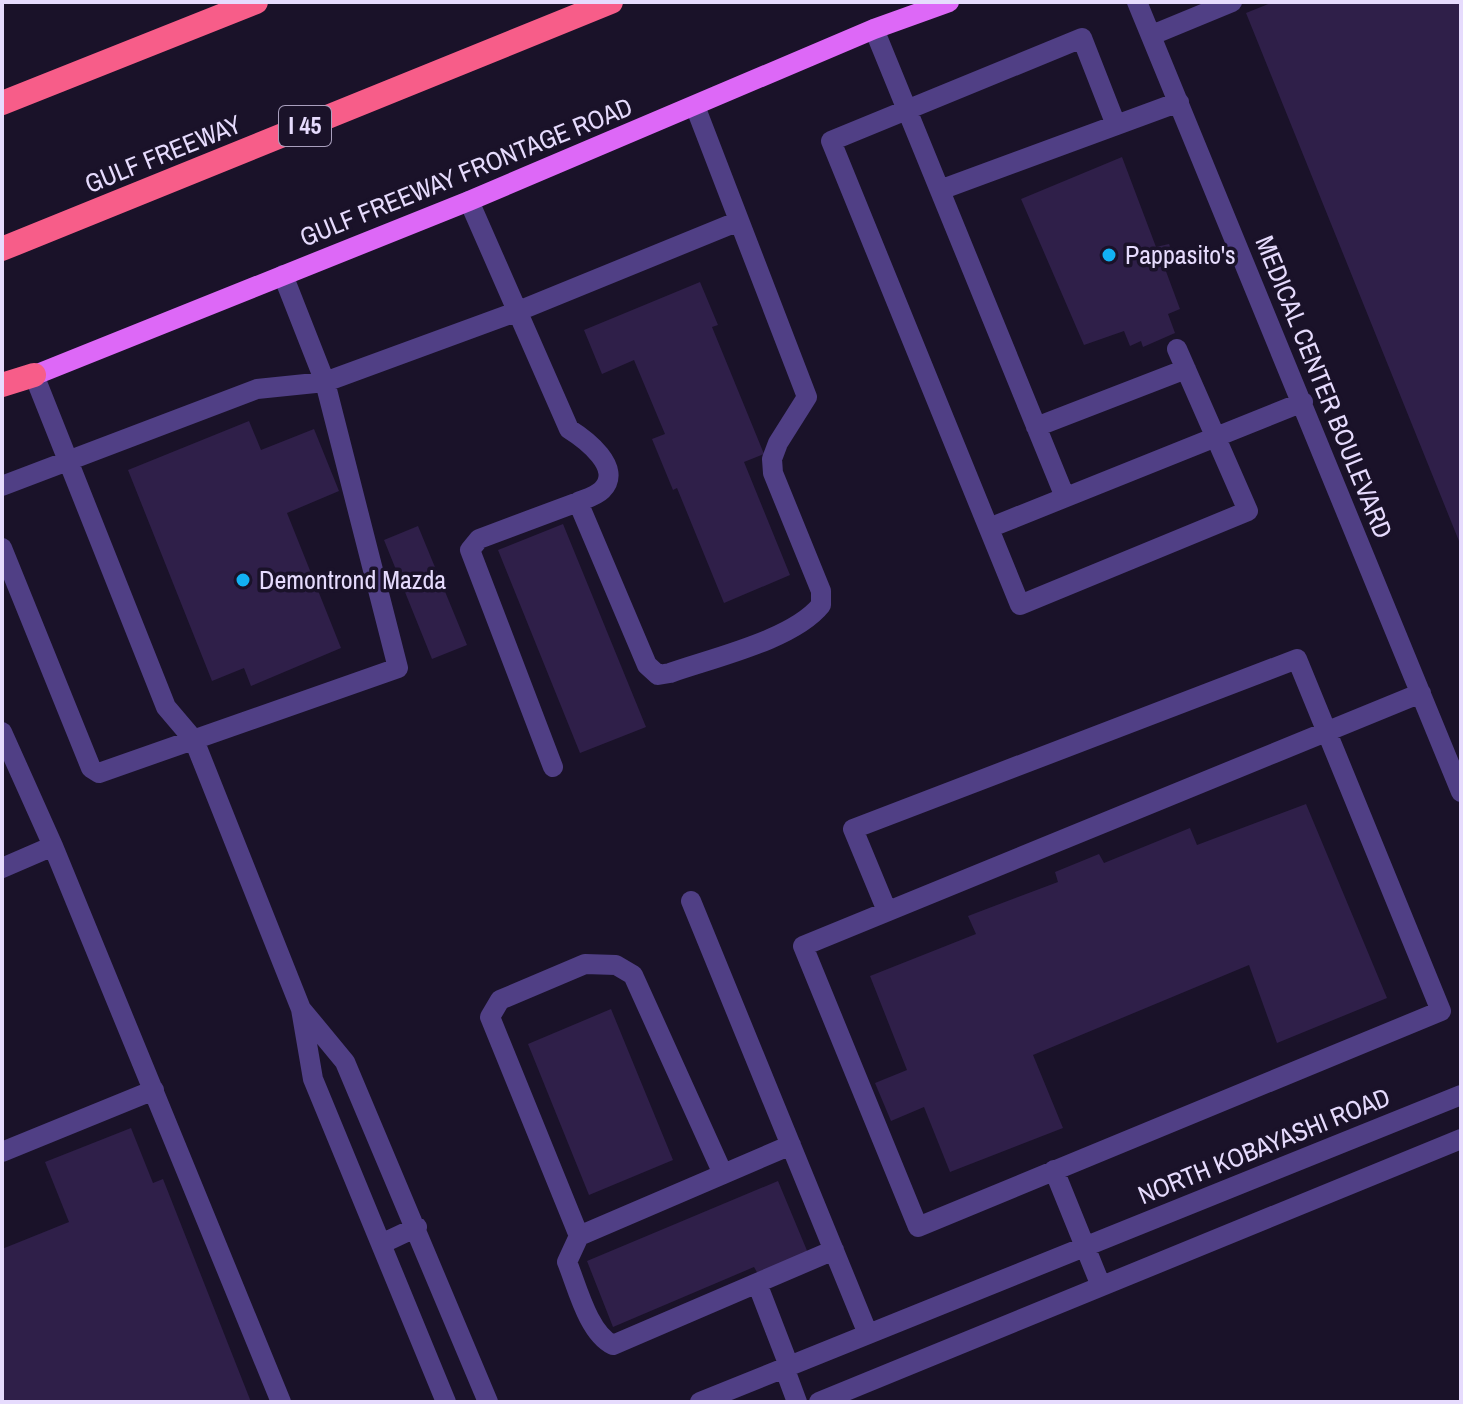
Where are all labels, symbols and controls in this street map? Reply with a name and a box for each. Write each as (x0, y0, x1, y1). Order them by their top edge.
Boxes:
street label: GULF FREEWAY FRONTAGE ROAD (294, 89, 637, 254)
street label: GULF FREEWAY (79, 106, 247, 201)
road number: I 45 (279, 106, 331, 146)
street label: MEDICAL CENTER BOULEVARD (1248, 230, 1401, 543)
place label: Pappasito's (1125, 237, 1236, 272)
marker: Pappasito's (1100, 246, 1118, 264)
place label: Demontrond Mazda (259, 562, 446, 597)
marker: Demontrond Mazda (234, 571, 252, 589)
street label: NORTH KOBAYASHI ROAD (1133, 1079, 1395, 1212)

